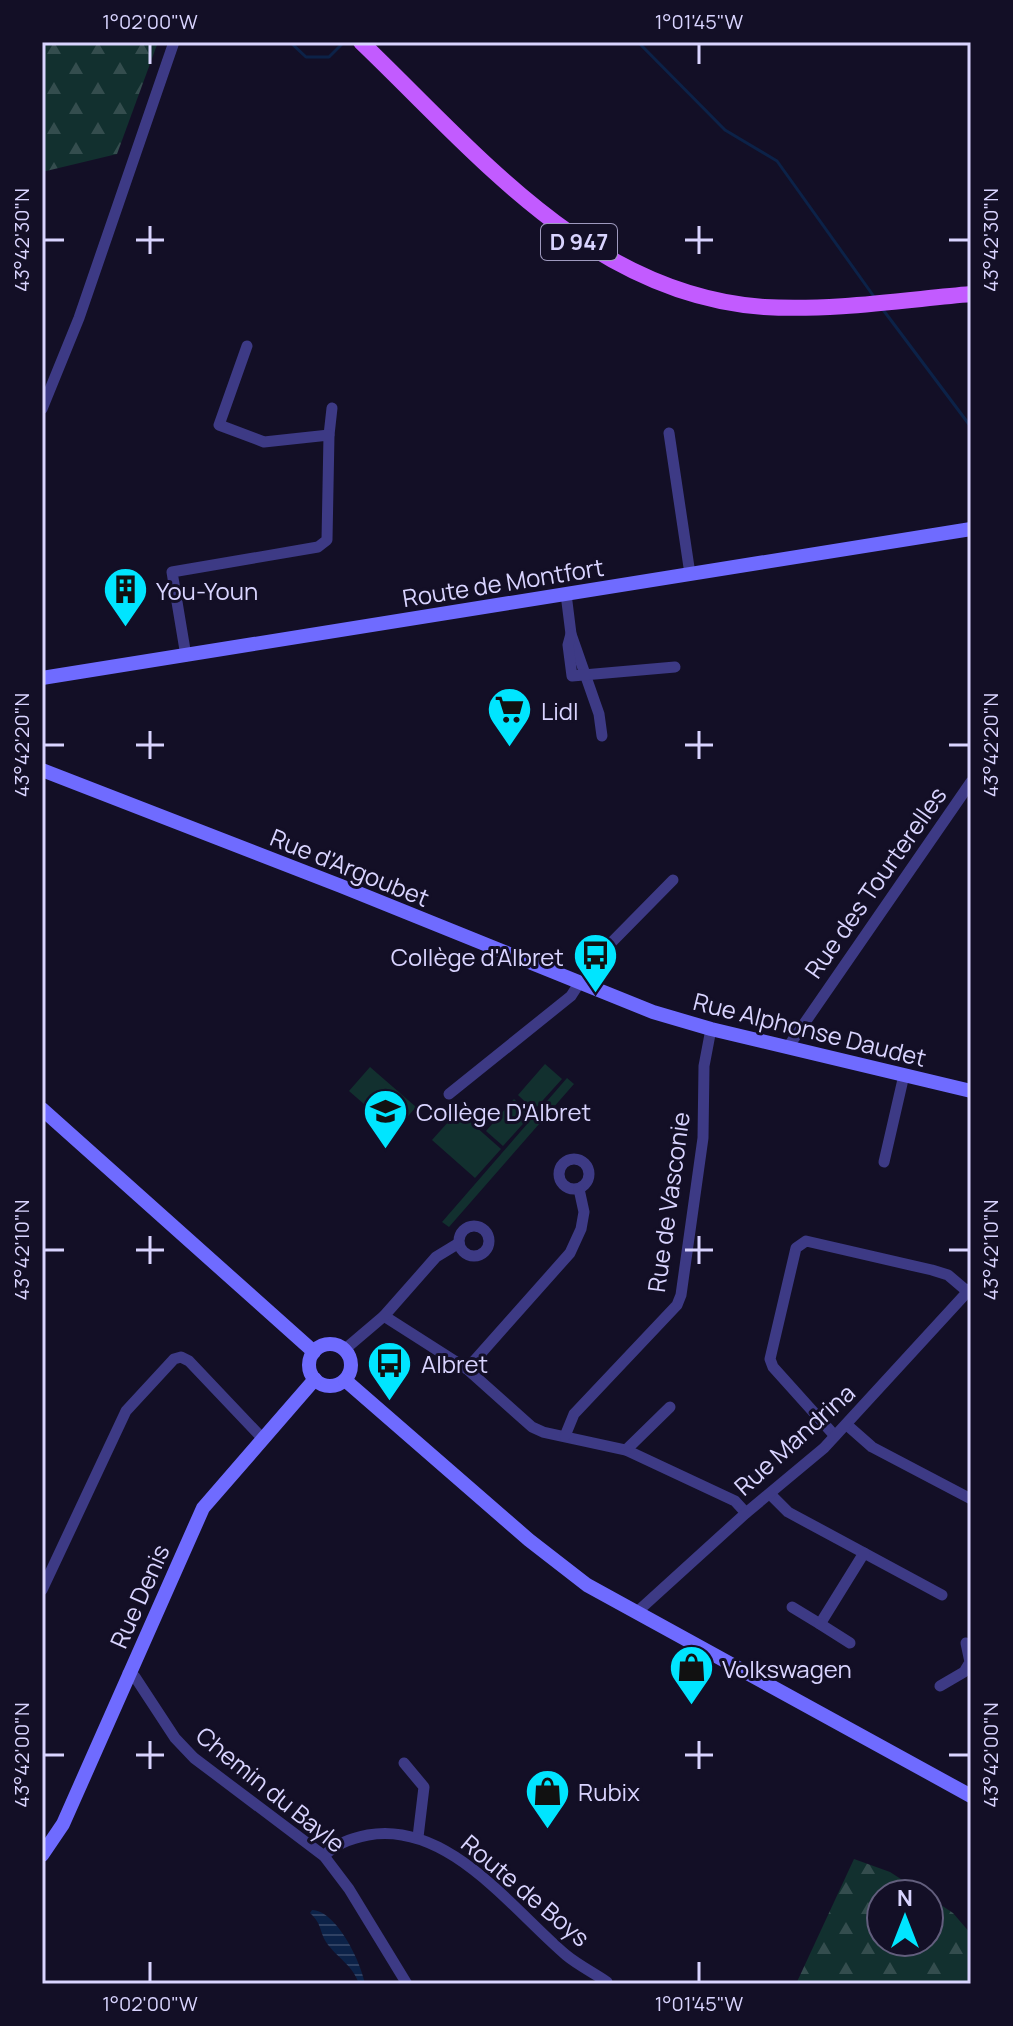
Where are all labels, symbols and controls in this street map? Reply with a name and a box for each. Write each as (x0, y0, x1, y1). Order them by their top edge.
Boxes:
text: 1°02'00"W (102, 8, 198, 35)
text: 1°01'45"W (655, 8, 744, 35)
text: 43°42'30"N (8, 188, 35, 292)
text: 43°42'30"N (977, 188, 1004, 292)
road number: D 947 (541, 224, 617, 260)
street label: Route de Montfort (400, 550, 606, 614)
building icon: You-Youn (101, 566, 149, 629)
place label: You-Youn (156, 574, 258, 607)
supermarket icon: Lidl (486, 686, 534, 749)
text: 43°42'20"N (8, 693, 35, 797)
text: 43°42'20"N (977, 693, 1004, 797)
place label: Lidl (541, 694, 579, 727)
street label: Rue des Tourterelles (796, 780, 954, 984)
street label: Rue d'Argoubet (266, 820, 434, 914)
bus stop icon: Collège d'Albret (571, 932, 619, 995)
place label: Collège d'Albret (391, 940, 564, 973)
street label: Rue Alphonse Daudet (690, 984, 930, 1074)
school or university icon: Collège D'Albret (361, 1087, 409, 1150)
place label: Collège D'Albret (416, 1095, 591, 1128)
street label: Rue de Vasconie (639, 1110, 697, 1294)
text: 43°42'10"N (8, 1200, 35, 1300)
text: 43°42'10"N (977, 1200, 1004, 1300)
bus stop icon: Albret (366, 1339, 414, 1402)
place label: Albret (421, 1347, 488, 1380)
street label: Rue Mandrina (726, 1376, 862, 1502)
street label: Rue Denis (101, 1539, 177, 1653)
shop icon: Volkswagen (667, 1644, 715, 1707)
place label: Volkswagen (722, 1652, 852, 1685)
text: 43°42'00"N (8, 1702, 35, 1808)
text: 43°42'00"N (977, 1702, 1004, 1808)
street label: Chemin du Bayle (190, 1719, 352, 1859)
shop icon: Rubix (523, 1767, 571, 1830)
place label: Rubix (578, 1775, 640, 1808)
street label: Route de Boys (455, 1826, 597, 1954)
north arrow (865, 1878, 945, 1958)
text: N (897, 1883, 913, 1913)
text: 1°02'00"W (102, 1990, 198, 2017)
text: 1°01'45"W (655, 1990, 744, 2017)

